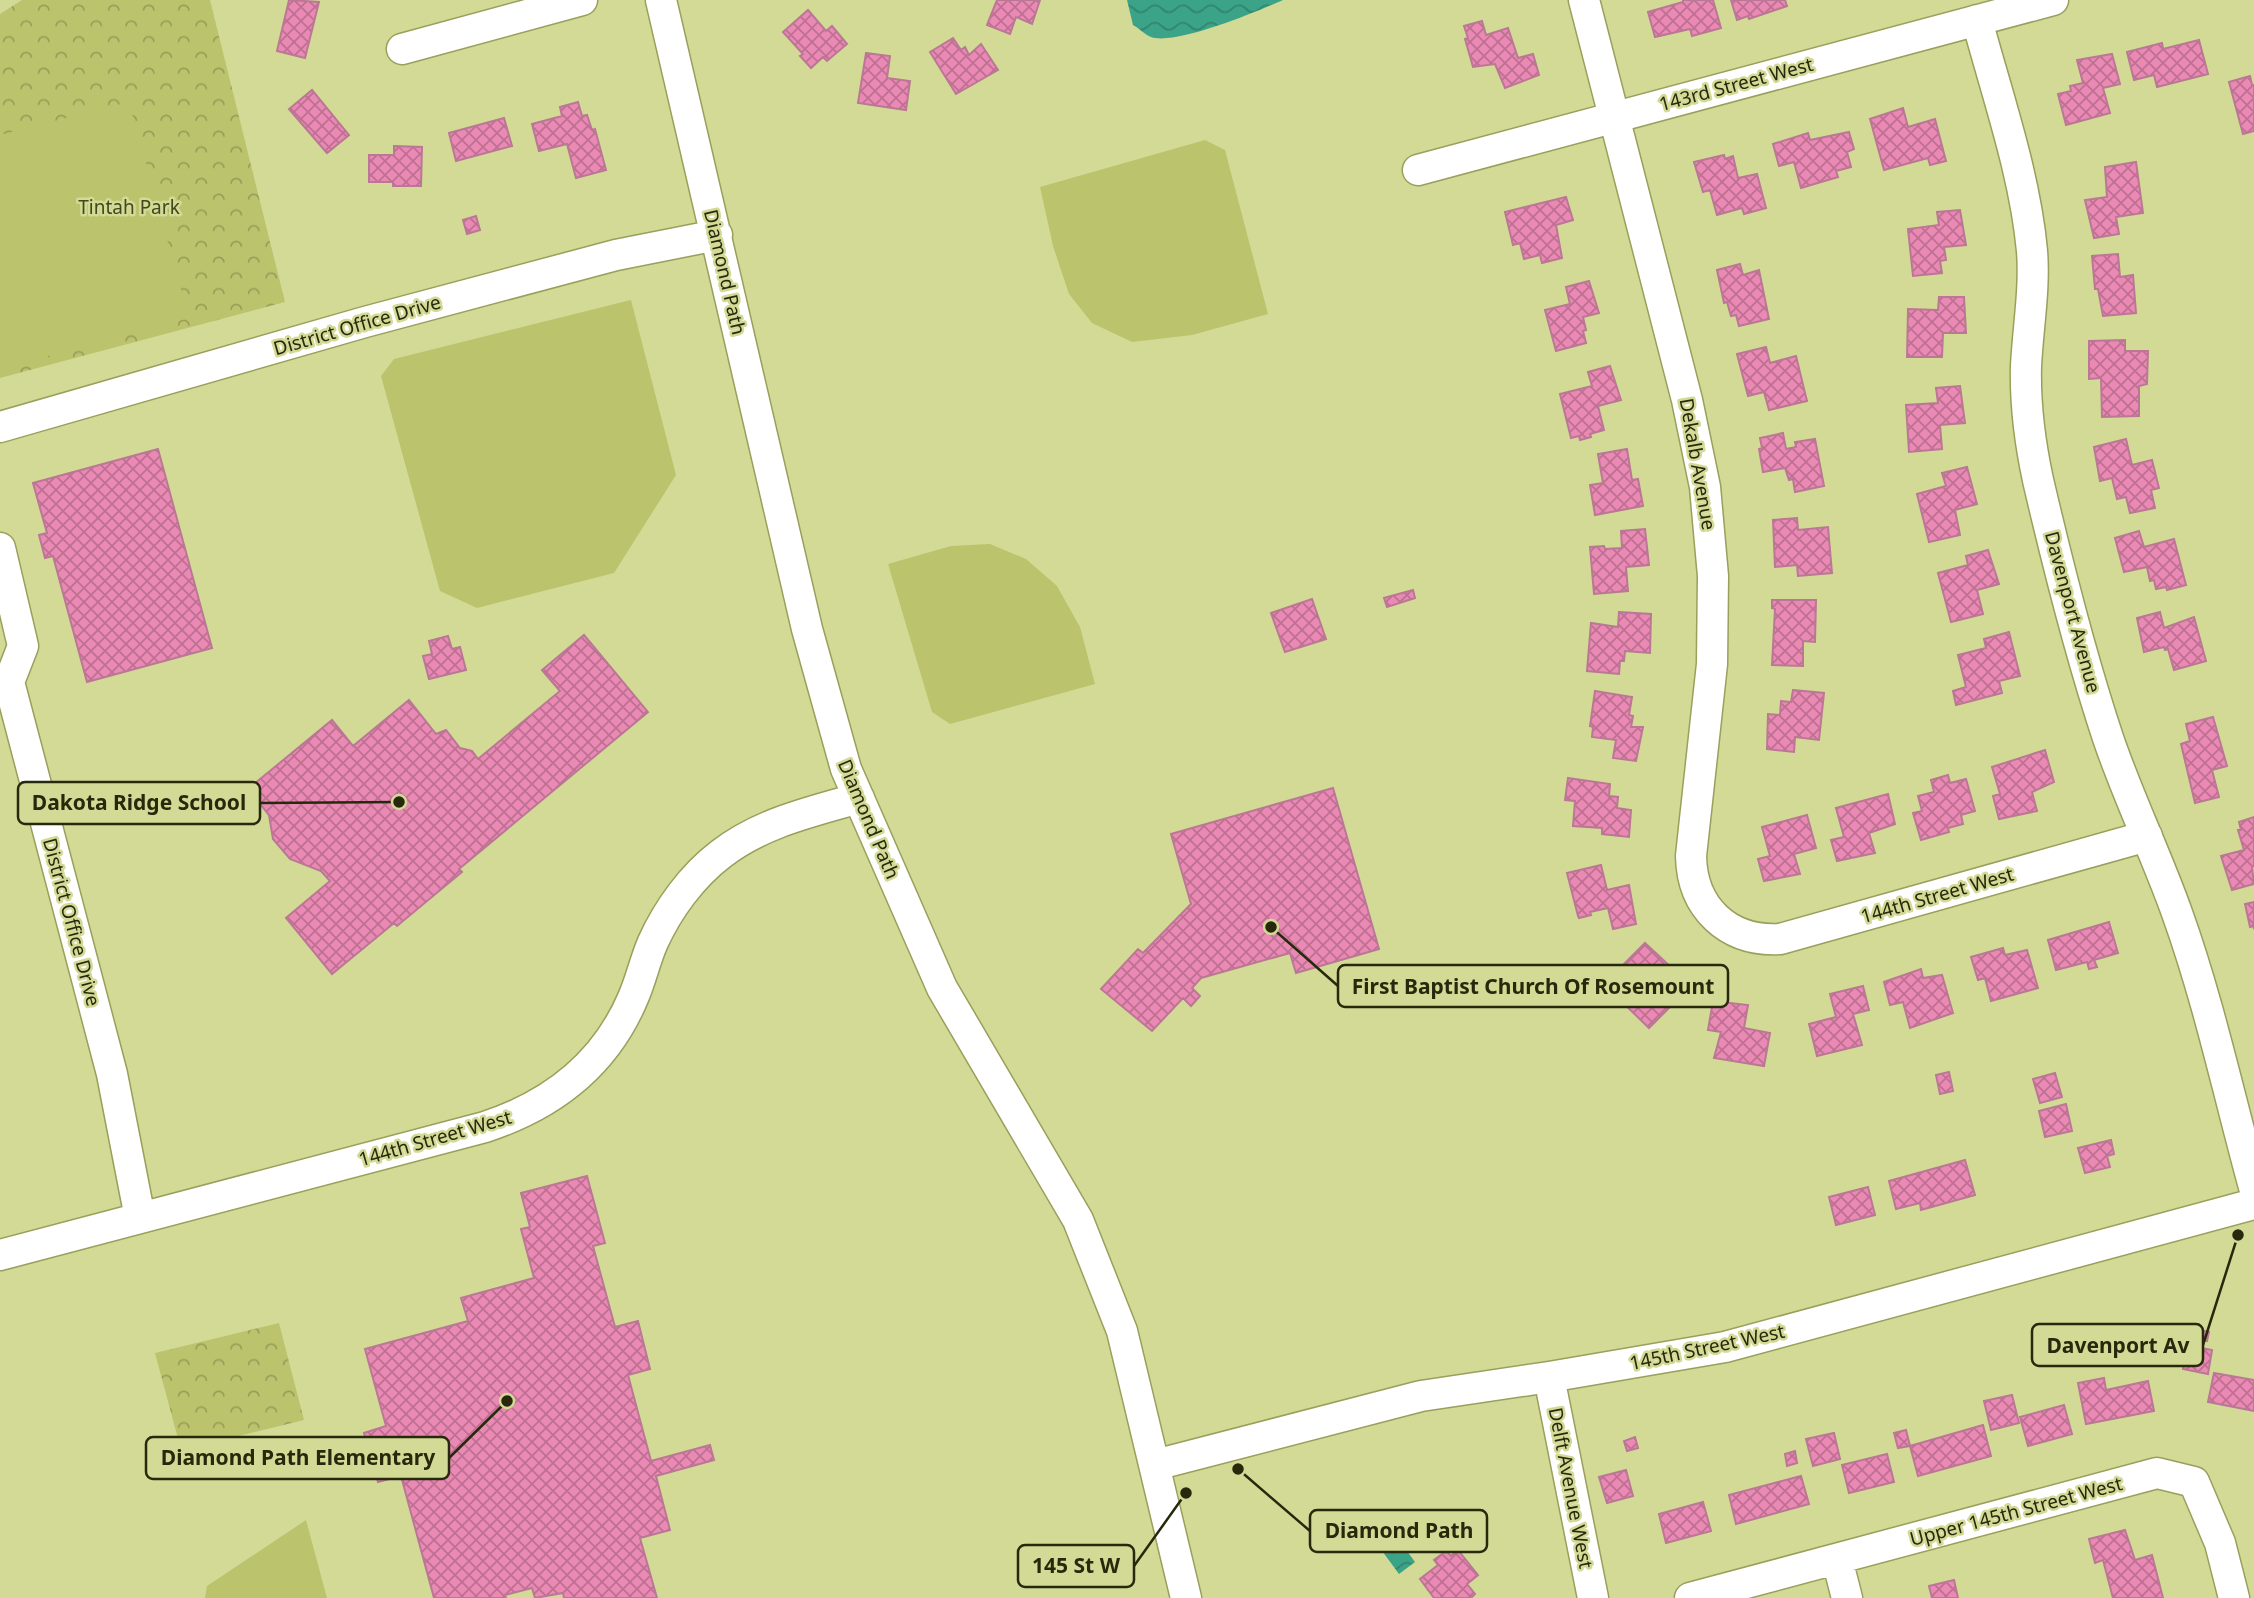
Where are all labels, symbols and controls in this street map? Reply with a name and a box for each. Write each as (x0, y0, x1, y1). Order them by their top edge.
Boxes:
street label: 143rd Street West (1656, 51, 1816, 117)
park label: Tintah Park (78, 194, 180, 220)
street label: Diamond Path (698, 207, 752, 337)
street label: District Office Drive (270, 289, 444, 361)
street label: Dekalb Avenue (1674, 396, 1722, 532)
street label: Davenport Avenue (2039, 528, 2107, 696)
street label: Diamond Path (832, 755, 906, 883)
callout: Dakota Ridge School (18, 782, 260, 824)
text: Dakota Ridge School (32, 788, 246, 816)
street label: District Office Drive (37, 835, 107, 1009)
street label: 144th Street West (1857, 861, 2017, 929)
callout: First Baptist Church Of Rosemount (1338, 965, 1728, 1007)
text: First Baptist Church Of Rosemount (1352, 972, 1714, 1000)
street label: 144th Street West (355, 1104, 515, 1172)
street label: 145th Street West (1627, 1318, 1787, 1376)
callout: Davenport Av (2032, 1324, 2203, 1366)
text: Davenport Av (2046, 1331, 2190, 1359)
street label: Delft Avenue West (1543, 1405, 1599, 1571)
callout: Diamond Path Elementary (146, 1437, 449, 1479)
text: Diamond Path Elementary (161, 1443, 435, 1471)
street label: Upper 145th Street West (1907, 1470, 2125, 1552)
callout: Diamond Path (1310, 1510, 1487, 1552)
text: Diamond Path (1325, 1516, 1473, 1544)
callout: 145 St W (1018, 1545, 1134, 1587)
text: 145 St W (1032, 1551, 1121, 1579)

